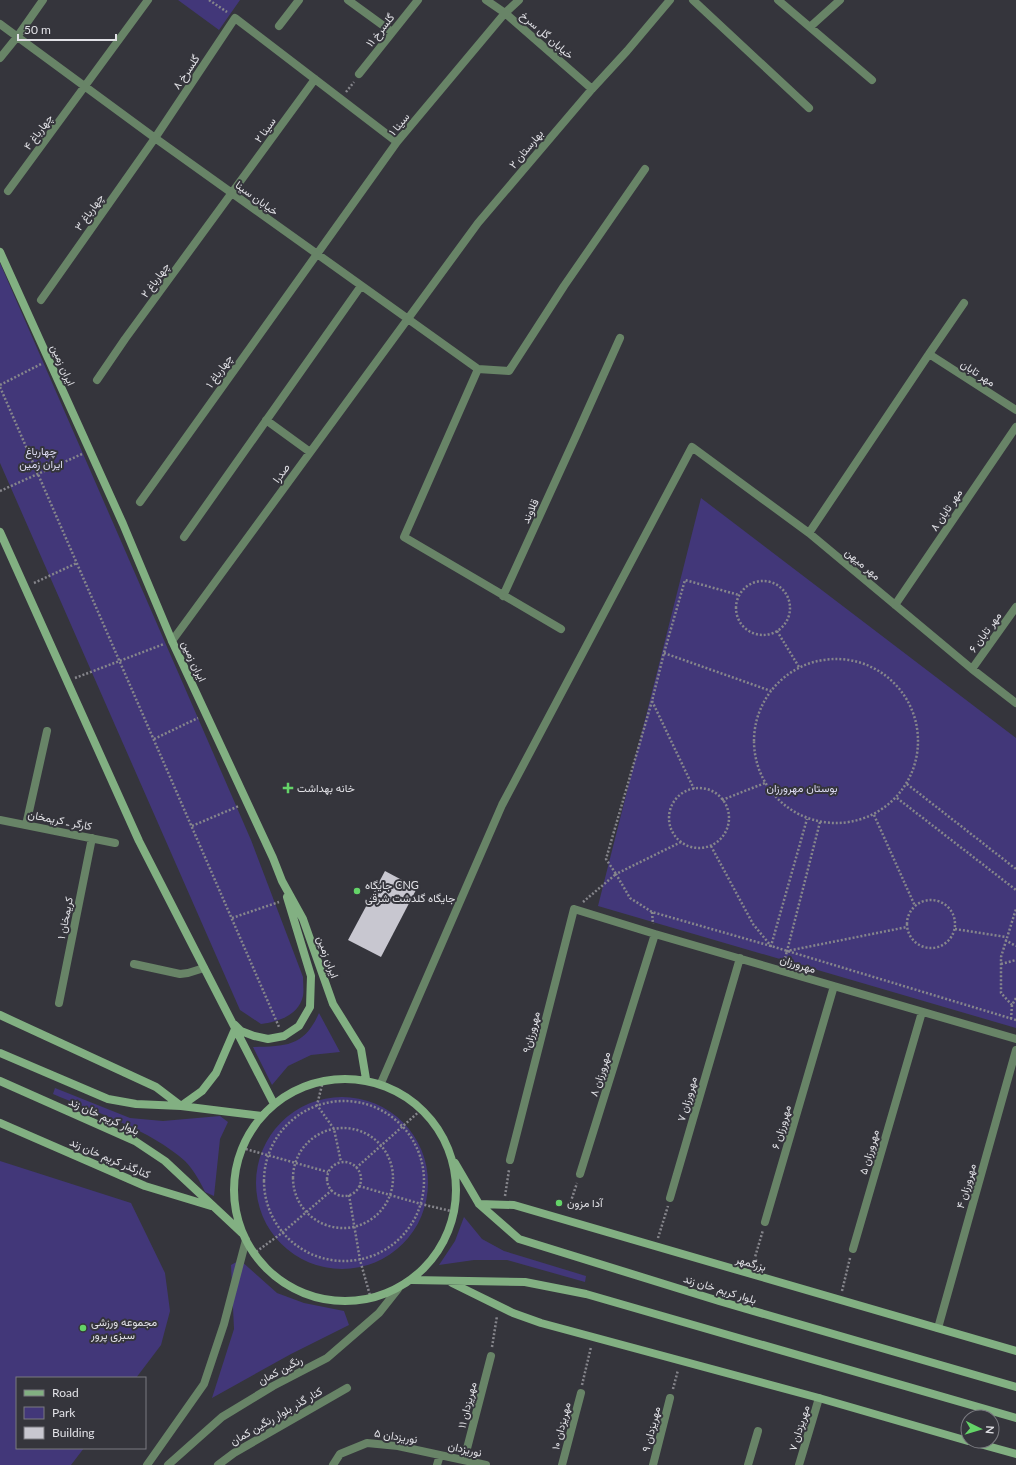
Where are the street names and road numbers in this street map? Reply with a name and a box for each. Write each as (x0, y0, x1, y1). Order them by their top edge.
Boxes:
street label: خیابان گل سرخ (517, 8, 576, 63)
street label: گلسرخ ۱۱ (363, 10, 398, 50)
street label: گلسرخ ۸ (169, 52, 203, 92)
street label: سینا ۱ (386, 110, 413, 138)
street label: چهارباغ ۴ (20, 111, 56, 153)
street label: سینا ۲ (251, 114, 279, 145)
street label: بهارستان ۲ (506, 127, 546, 171)
street label: خیابان سینا (233, 178, 281, 218)
street label: چهارباغ ۳ (71, 191, 108, 234)
street label: چهارباغ ۲ (138, 260, 173, 301)
street label: ایران زمین (48, 342, 78, 388)
street label: چهارباغ ۱ (202, 352, 236, 391)
street label: مهر تابان (958, 357, 998, 389)
street label: صدرا (269, 461, 293, 485)
street label: مهر تابان ۸ (927, 486, 965, 534)
street label: قلاوند (518, 496, 542, 526)
street label: مهر میهن (842, 545, 884, 583)
street label: مهر تابان ۶ (966, 609, 1004, 655)
street label: ایران زمین (178, 638, 210, 684)
street label: کارگر ـ کریمخان (27, 807, 93, 833)
street label: کریمخان ۱ (54, 896, 76, 940)
street label: ایران زمین (314, 934, 342, 980)
street label: مهرورزان (778, 952, 818, 976)
street label: مهرورزان۹ (519, 1010, 543, 1054)
street label: مهرورزان ۸ (587, 1050, 613, 1098)
street label: مهرورزان ۷ (674, 1075, 700, 1123)
street label: بلوار کریم خان زند (66, 1094, 141, 1139)
street label: مهرورزان ۶ (768, 1103, 794, 1151)
street label: مهرورزان ۵ (856, 1128, 882, 1176)
street label: کنارگذر کریم خان زند (67, 1135, 153, 1182)
street label: مهرورزان ۴ (953, 1162, 979, 1210)
street label: بزرگمهر (733, 1252, 768, 1274)
street label: بلوار کریم خان زند (682, 1271, 758, 1308)
street label: رنگین کمان (255, 1352, 305, 1388)
street label: مهریزدان ۱۱ (454, 1380, 480, 1430)
street label: کنار گذر بلوار رنگین کمان (227, 1384, 325, 1448)
street label: مهریزدان ۱۰ (548, 1401, 574, 1451)
street label: مهریزدان ۷ (785, 1403, 813, 1453)
street label: مهریزدان ۹ (639, 1405, 663, 1453)
street label: نوریزدان ۵ (373, 1426, 419, 1446)
street label: نوریزدان (447, 1438, 483, 1460)

